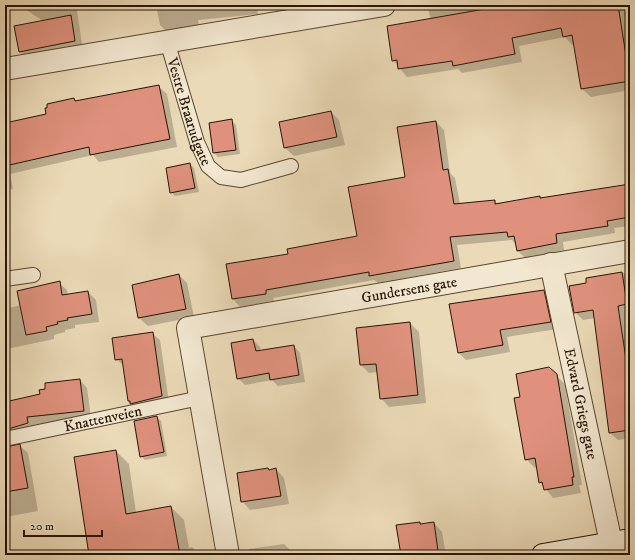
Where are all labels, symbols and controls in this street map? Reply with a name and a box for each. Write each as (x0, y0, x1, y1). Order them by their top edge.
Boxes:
street label: Vestre Braarudgate (163, 54, 216, 169)
street label: Gundersens gate (360, 272, 459, 307)
street label: Edvard Griegs gate (560, 346, 602, 461)
street label: Knattenveien (62, 401, 144, 436)
scale bar (24, 512, 102, 538)
text: 20 m (30, 519, 54, 534)

